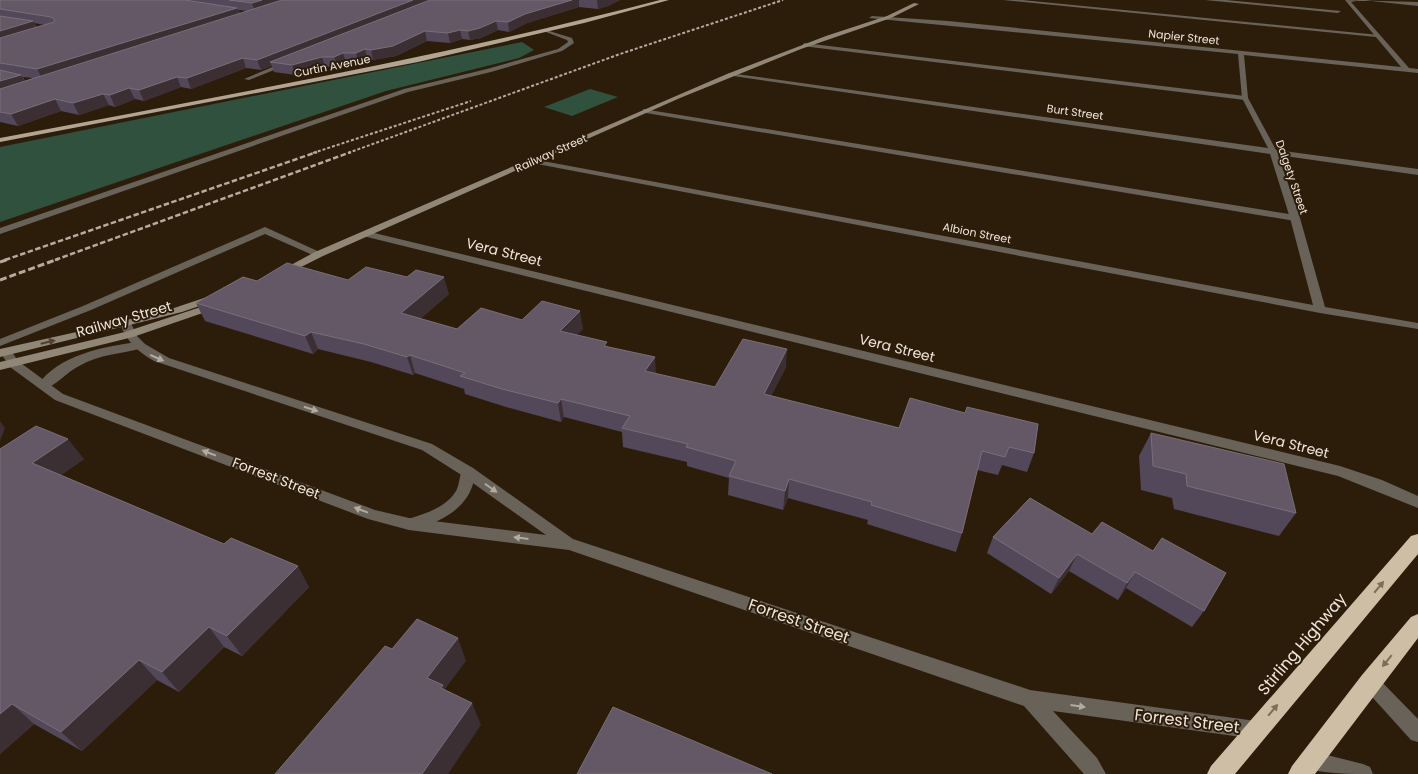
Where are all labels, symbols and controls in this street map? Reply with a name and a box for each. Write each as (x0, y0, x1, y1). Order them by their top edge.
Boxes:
street label: Napier Street (1148, 25, 1220, 49)
street label: Curtin Avenue (292, 51, 372, 81)
street label: Burt Street (1046, 100, 1104, 124)
street label: Railway Street (512, 130, 590, 176)
street label: Dalgety Street (1272, 138, 1312, 216)
street label: Albion Street (941, 219, 1013, 247)
street label: Vera Street (464, 233, 544, 271)
street label: Railway Street (74, 296, 174, 342)
street label: Vera Street (857, 329, 937, 367)
one-way arrow (40, 338, 55, 346)
one-way arrow (150, 354, 164, 362)
one-way arrow (304, 406, 319, 413)
street label: Vera Street (1251, 425, 1331, 463)
one-way arrow (201, 449, 216, 457)
street label: Forrest Street (229, 452, 323, 504)
one-way arrow (484, 483, 497, 493)
one-way arrow (354, 506, 369, 513)
one-way arrow (513, 534, 529, 542)
one-way arrow (1373, 580, 1384, 593)
street label: Stirling Highway (1252, 588, 1352, 700)
street label: Forrest Street (745, 593, 853, 649)
one-way arrow (1382, 654, 1393, 667)
one-way arrow (1070, 702, 1086, 710)
street label: Forrest Street (1133, 703, 1241, 739)
one-way arrow (1267, 705, 1279, 717)

